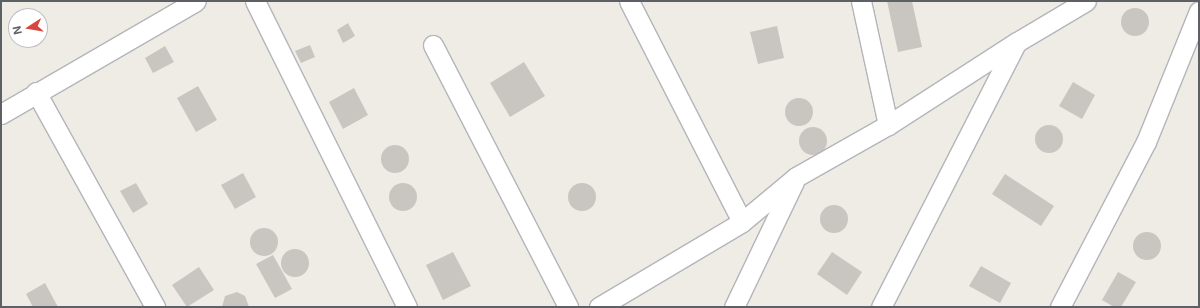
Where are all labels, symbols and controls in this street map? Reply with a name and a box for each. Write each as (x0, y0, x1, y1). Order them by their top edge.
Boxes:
north arrow (8, 8, 48, 48)
text: N (10, 25, 25, 36)

